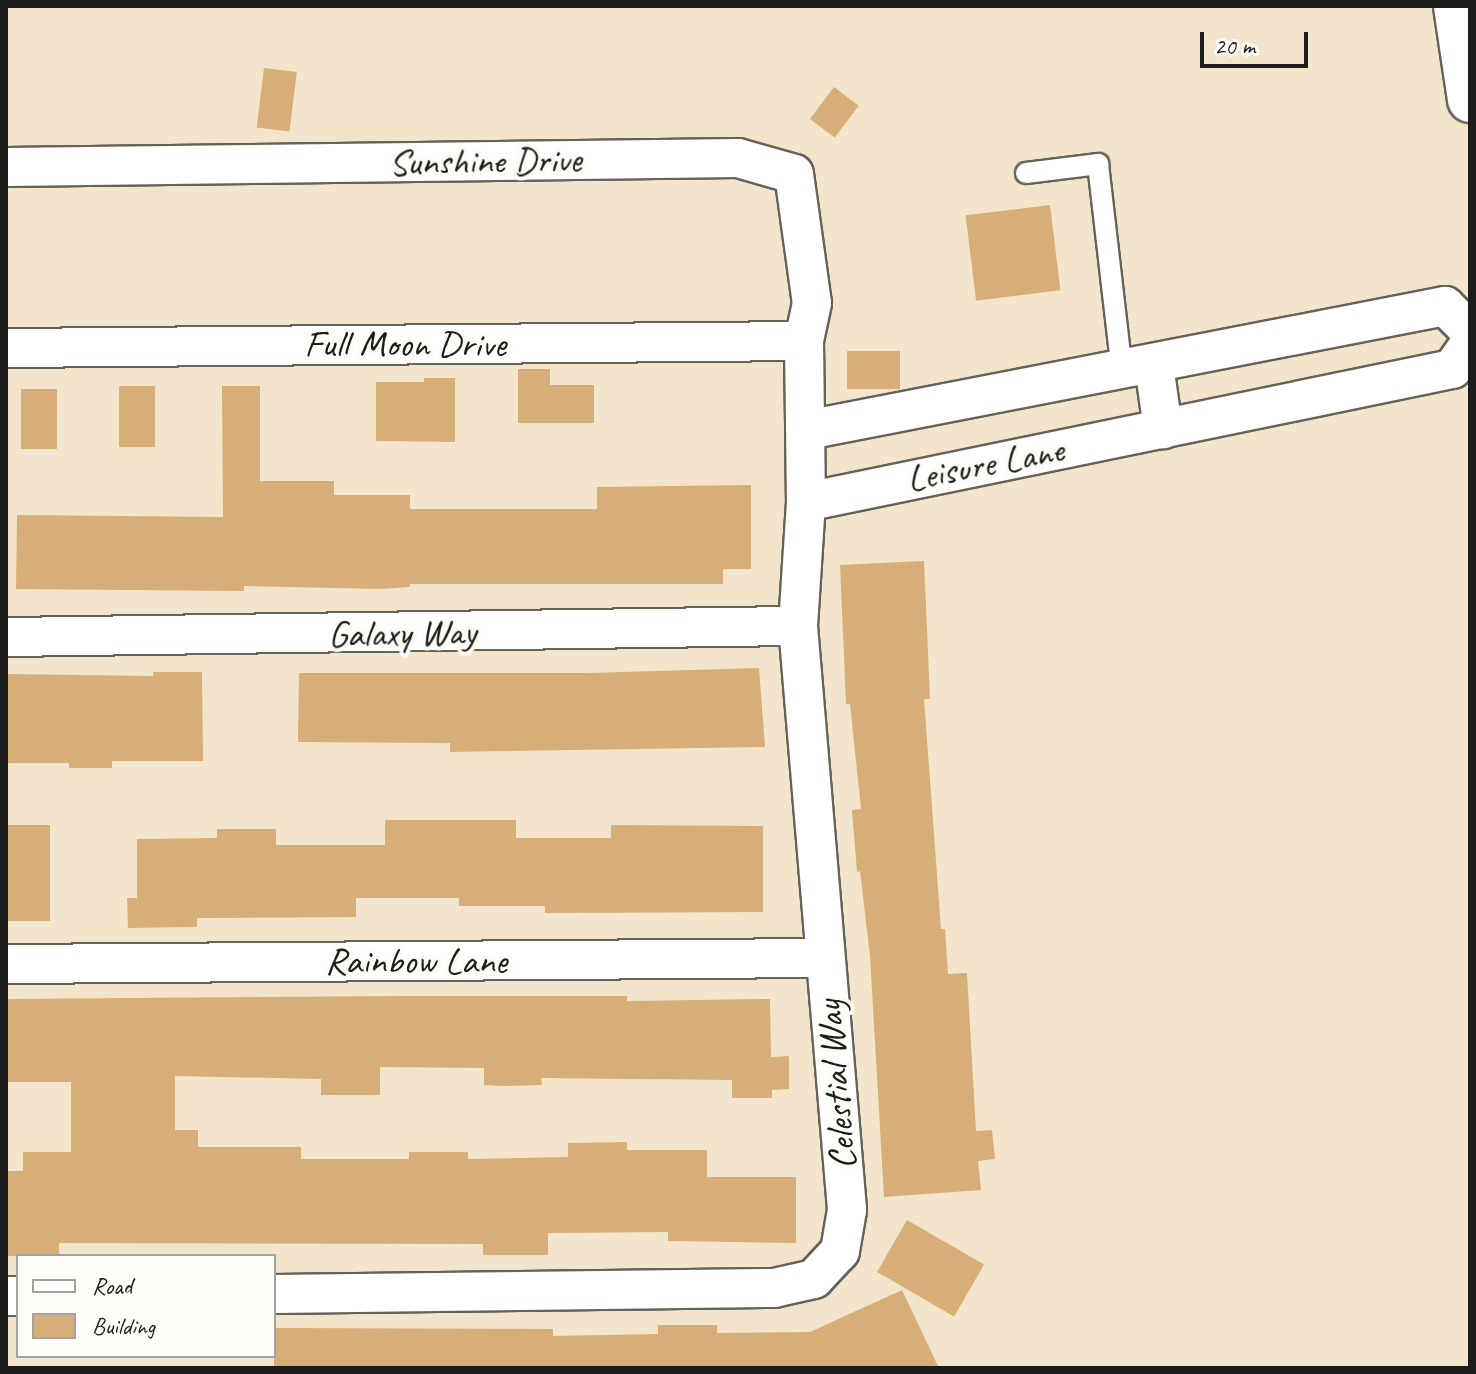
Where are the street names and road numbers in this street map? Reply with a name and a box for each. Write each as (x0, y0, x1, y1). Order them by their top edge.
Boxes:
street label: Sunshine Drive (388, 137, 582, 185)
street label: Full Moon Drive (304, 321, 506, 367)
street label: Leisure Lane (902, 426, 1068, 502)
street label: Galaxy Way (328, 609, 476, 657)
street label: Rainbow Lane (325, 938, 507, 984)
street label: Celestial Way (806, 998, 866, 1172)

